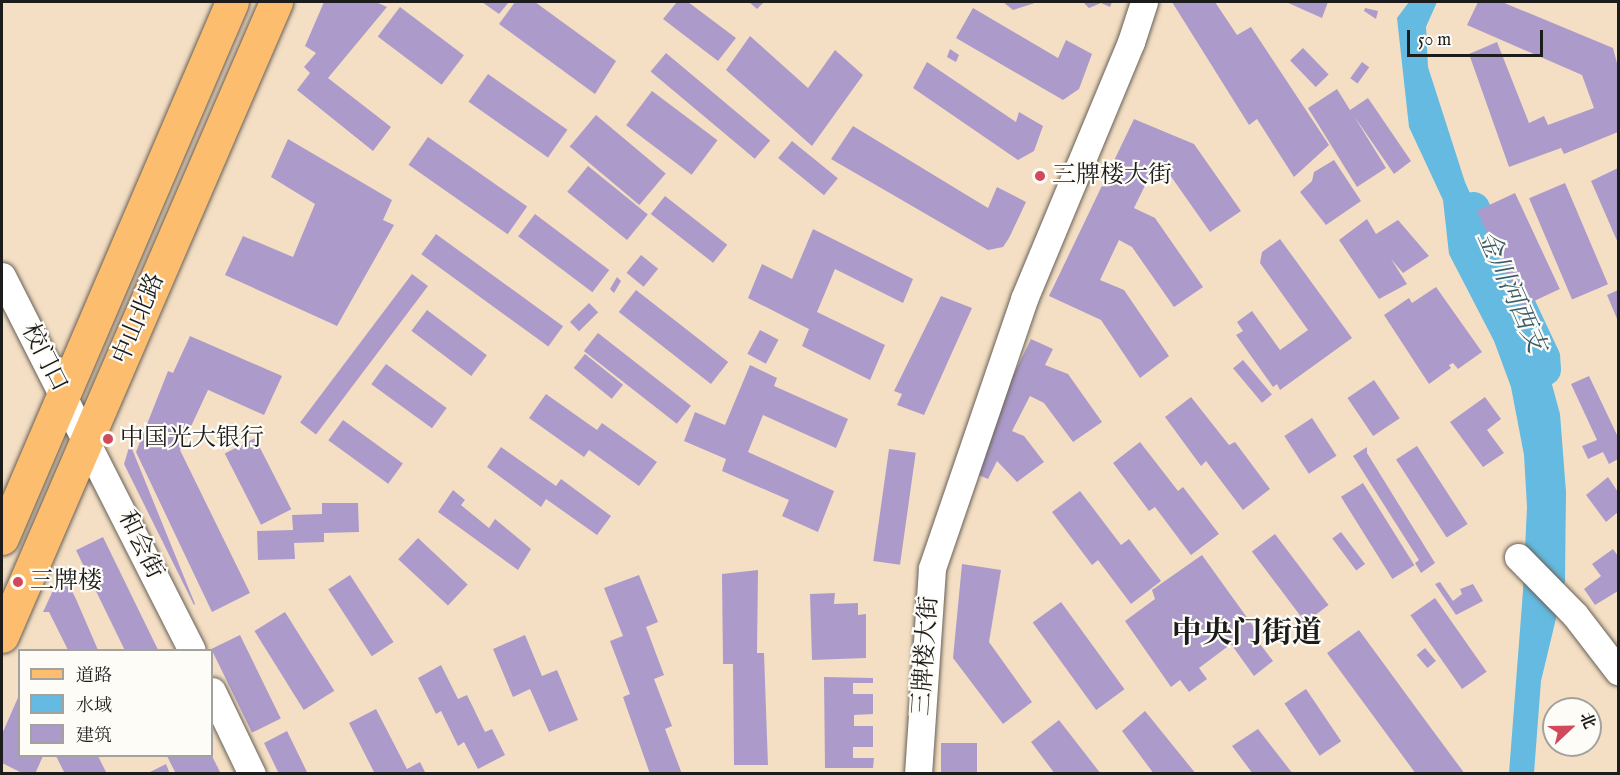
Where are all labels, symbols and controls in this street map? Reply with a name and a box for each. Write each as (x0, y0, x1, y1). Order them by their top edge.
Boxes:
scale bar (1410, 18, 1546, 56)
text: 50 m (1418, 29, 1451, 52)
place label: 三牌楼大街 (1052, 162, 1172, 190)
marker: 三牌楼大街 (1033, 169, 1047, 183)
water label: 金川河西支 (1470, 226, 1552, 358)
street label: 中山北路 (107, 269, 171, 369)
street label: 校门口 (15, 319, 73, 397)
place label: 中国光大银行 (120, 425, 264, 453)
marker: 中国光大银行 (101, 432, 115, 446)
street label: 和会街 (111, 506, 169, 584)
place label: 三牌楼 (30, 568, 102, 596)
marker: 三牌楼 (11, 575, 25, 589)
street label: 三牌楼大街 (907, 595, 945, 717)
district label: 中央门街道 (1172, 616, 1322, 652)
legend (18, 649, 213, 757)
text: 道路 (76, 665, 112, 688)
text: 水域 (76, 695, 112, 718)
north arrow (1542, 697, 1602, 757)
text: 北 (1575, 710, 1599, 732)
text: 建筑 (76, 725, 112, 748)

